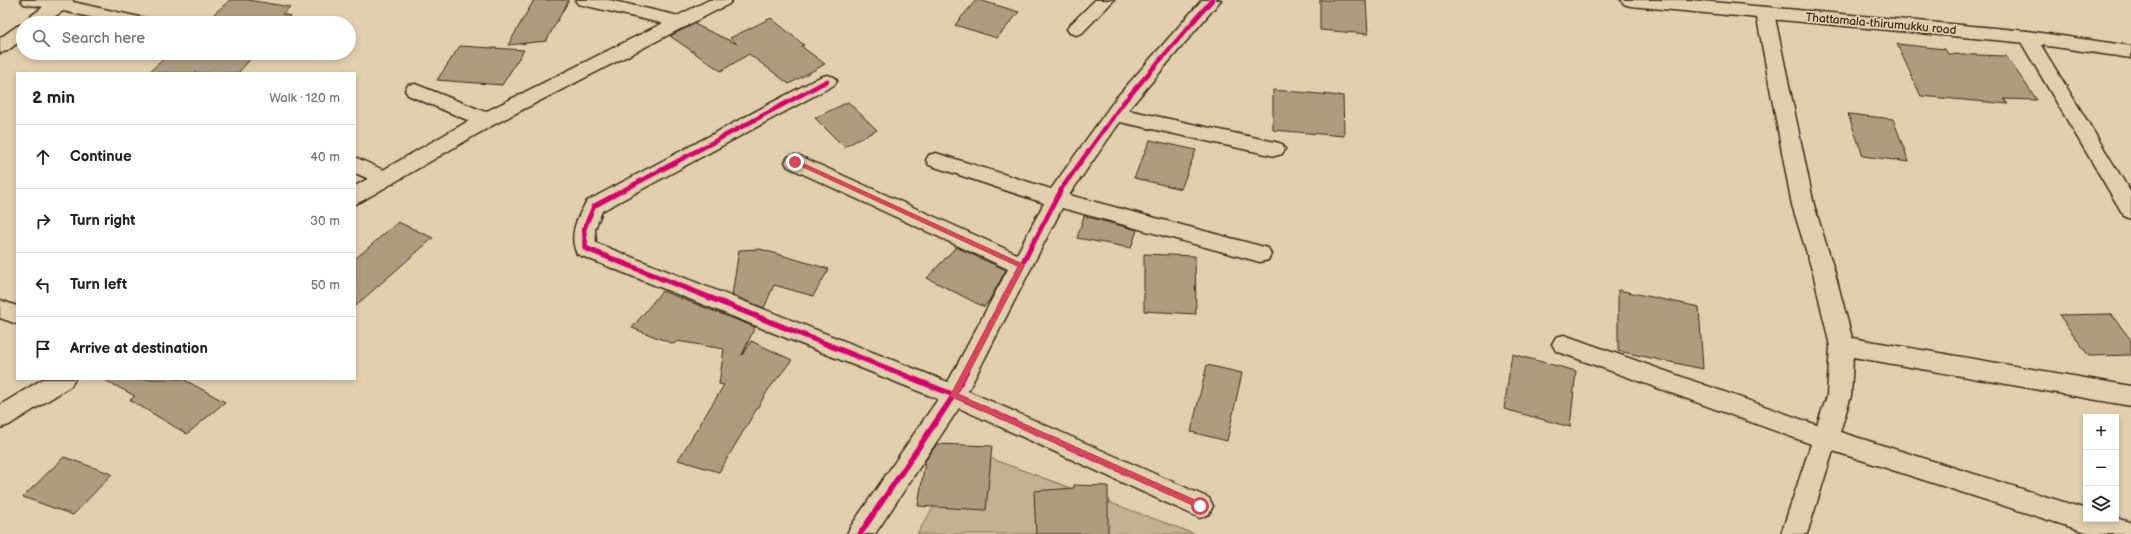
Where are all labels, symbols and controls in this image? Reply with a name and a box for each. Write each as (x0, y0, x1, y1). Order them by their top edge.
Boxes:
street label: Thattamala-thirumukku road (1805, 10, 1957, 38)
search box (16, 16, 356, 60)
icon: search (30, 27, 52, 49)
text: Search here (62, 29, 145, 48)
text: 2 min (32, 88, 75, 108)
text: Walk · 120 m (269, 90, 340, 106)
icon: ahead (32, 146, 54, 168)
text: Continue (70, 147, 132, 166)
text: 40 m (310, 149, 340, 165)
route end (786, 153, 804, 171)
icon: right (32, 210, 54, 232)
text: Turn right (70, 211, 135, 230)
text: 30 m (310, 213, 340, 229)
icon: left (32, 274, 54, 296)
text: Turn left (70, 275, 127, 294)
text: 50 m (311, 277, 340, 293)
icon: arrive (32, 338, 54, 360)
text: Arrive at destination (70, 339, 208, 358)
map controls (2083, 414, 2119, 522)
button: + (2083, 414, 2119, 450)
button: − (2083, 450, 2119, 486)
button: layers (2083, 486, 2119, 522)
route start (1191, 497, 1209, 515)

